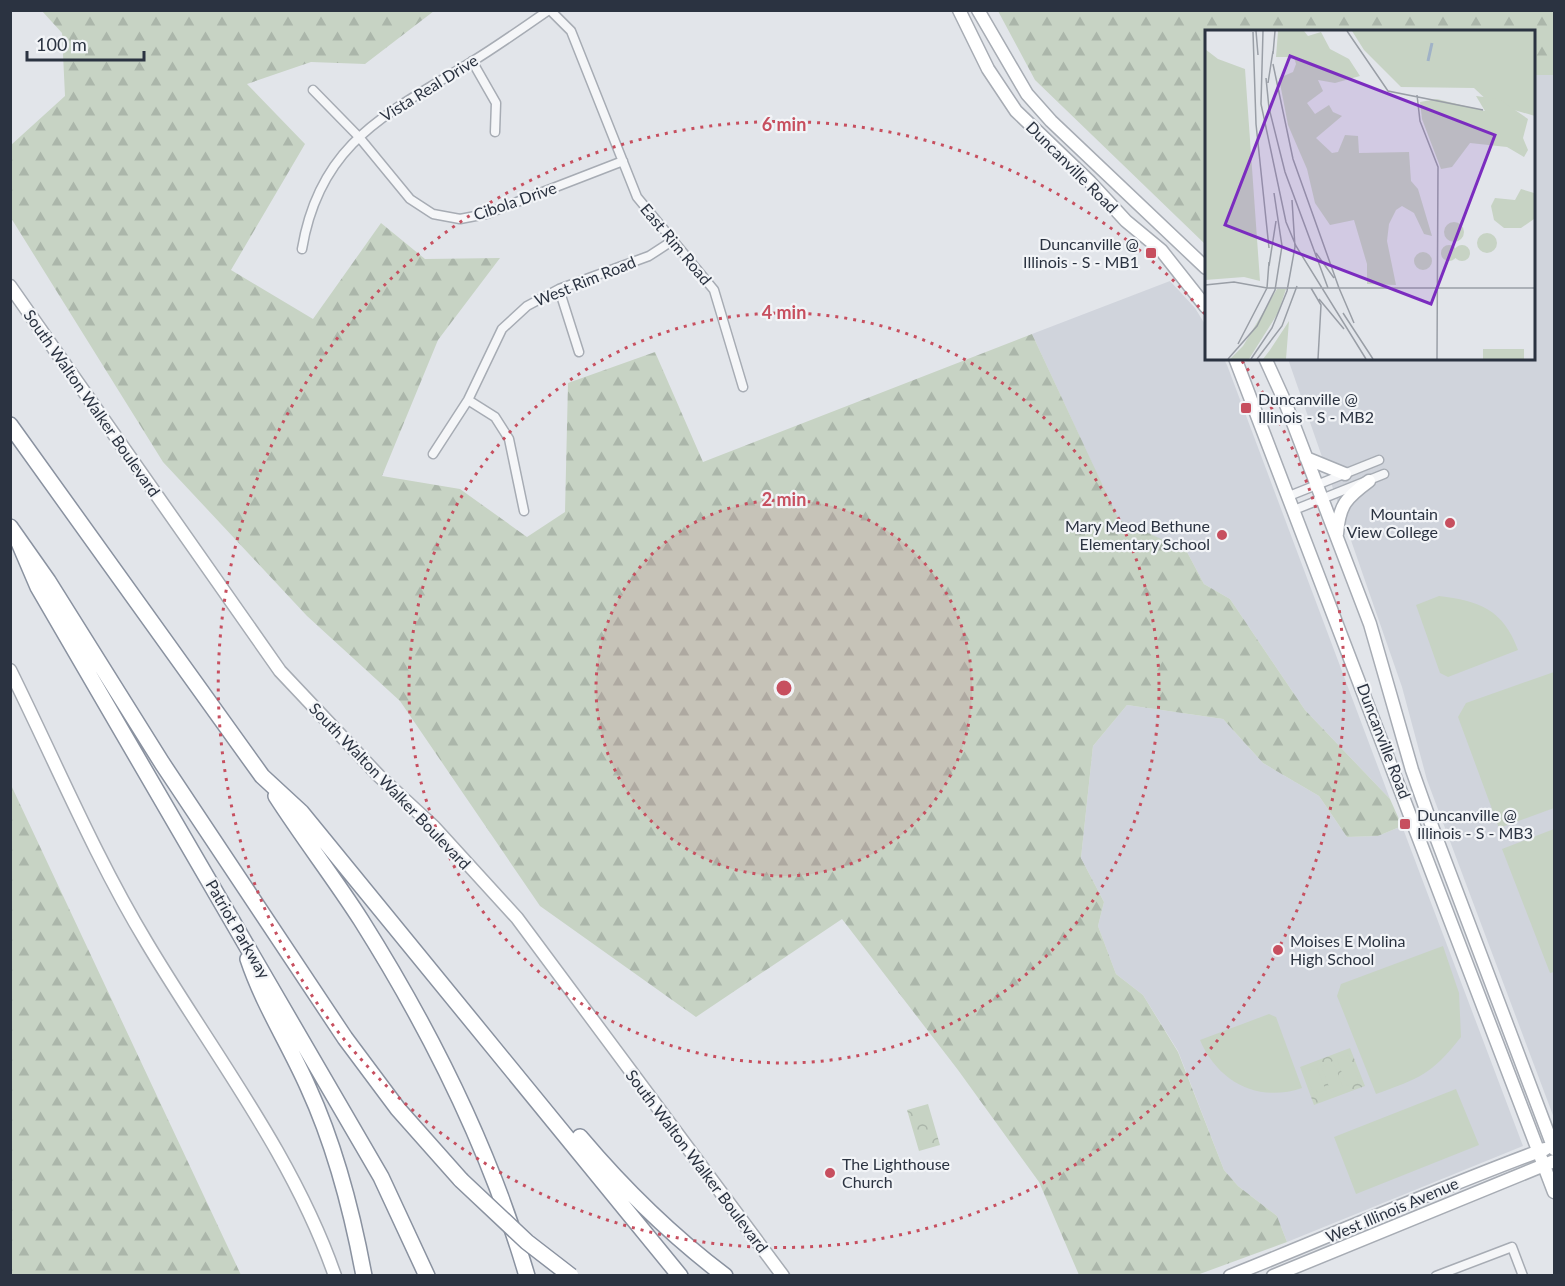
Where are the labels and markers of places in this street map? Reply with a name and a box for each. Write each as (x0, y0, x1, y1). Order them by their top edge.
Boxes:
place label: Duncanville @ Illinois - S - MB1 (1023, 234, 1139, 271)
marker: Duncanville @ Illinois - S - MB1 (1144, 246, 1158, 260)
place label: Duncanville @ Illinois - S - MB2 (1258, 389, 1374, 426)
marker: Duncanville @ Illinois - S - MB2 (1239, 401, 1253, 415)
place label: Mountain View College (1346, 504, 1438, 541)
place label: Mary Meod Bethune Elementary School (1065, 516, 1210, 553)
marker: Mountain View College (1443, 516, 1457, 530)
marker: Mary Meod Bethune Elementary School (1215, 528, 1229, 542)
centre of rings (774, 678, 794, 698)
place label: Duncanville @ Illinois - S - MB3 (1417, 805, 1533, 842)
marker: Duncanville @ Illinois - S - MB3 (1398, 817, 1412, 831)
place label: Moises E Molina High School (1290, 931, 1405, 968)
marker: Moises E Molina High School (1271, 943, 1285, 957)
place label: The Lighthouse Church (842, 1154, 950, 1191)
marker: The Lighthouse Church (823, 1166, 837, 1180)

